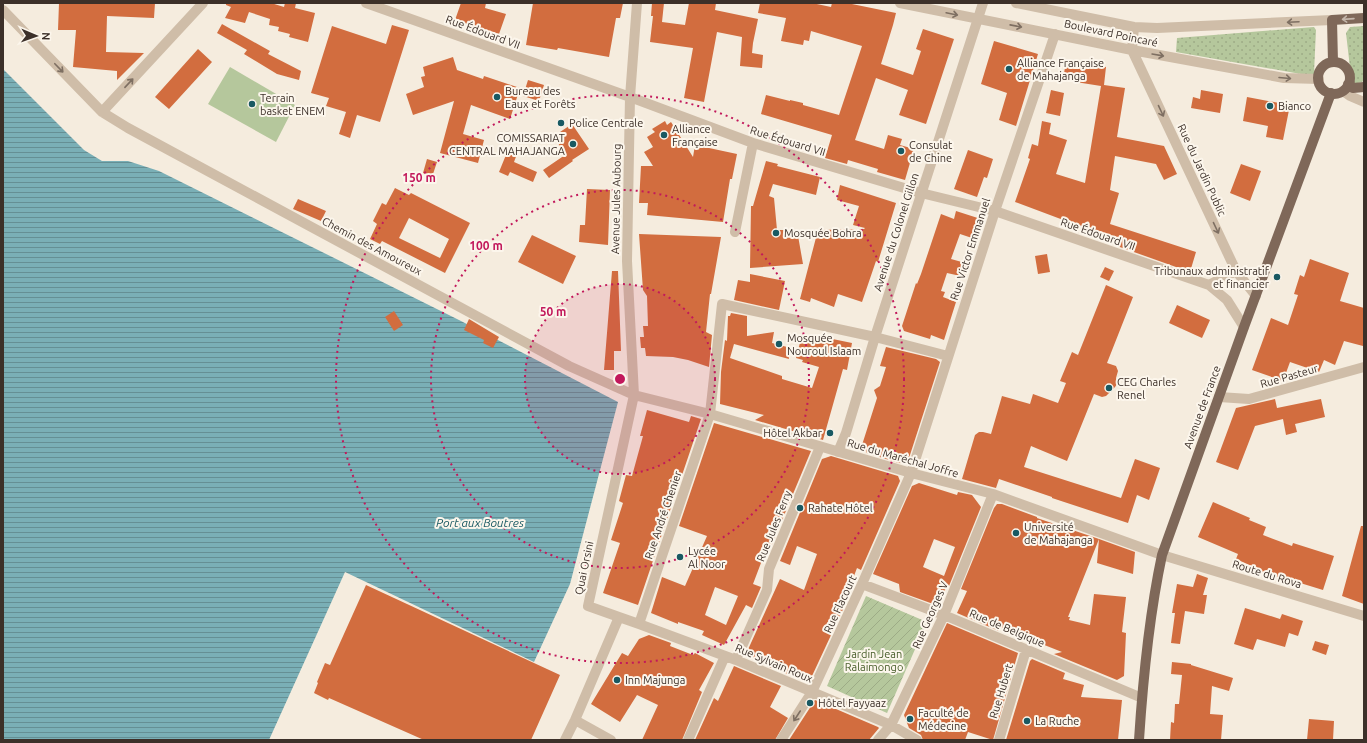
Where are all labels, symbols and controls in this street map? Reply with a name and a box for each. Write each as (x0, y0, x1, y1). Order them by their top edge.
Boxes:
one-way arrow (945, 10, 958, 18)
street label: Rue Édouard VII (444, 12, 522, 51)
north arrow (16, 16, 56, 56)
one-way arrow (1342, 16, 1355, 23)
street label: Boulevard Poincaré (1063, 17, 1159, 49)
one-way arrow (1287, 18, 1300, 26)
one-way arrow (1010, 22, 1023, 30)
text: N (40, 32, 52, 41)
one-way arrow (1151, 51, 1164, 59)
place label: Alliance Française de Mahajanga (1017, 57, 1104, 82)
one-way arrow (55, 63, 64, 73)
marker: Alliance Française de Mahajanga (1004, 64, 1014, 74)
one-way arrow (1278, 74, 1291, 81)
one-way arrow (124, 78, 133, 88)
place label: Bureau des Eaux et Forêts (505, 85, 576, 110)
place label: Terrain basket ENEM (260, 92, 325, 117)
marker: Bureau des Eaux et Forêts (492, 92, 502, 102)
marker: Terrain basket ENEM (247, 99, 257, 109)
place label: Bianco (1278, 100, 1311, 112)
marker: Bianco (1265, 101, 1275, 111)
one-way arrow (1158, 104, 1165, 116)
place label: Police Centrale (569, 117, 643, 129)
marker: Police Centrale (556, 118, 566, 128)
street label: Rue du Jardin Public (1175, 122, 1229, 218)
place label: Alliance Française (672, 123, 718, 148)
street label: Rue Édouard VII (749, 123, 828, 158)
marker: Alliance Française (659, 130, 669, 140)
place label: COMISSARIAT CENTRAL MAHAJANGA (449, 132, 566, 157)
marker: COMISSARIAT CENTRAL MAHAJANGA (568, 139, 578, 149)
place label: Consulat de Chine (909, 139, 953, 164)
street label: Avenue Jules Aubourg (609, 144, 623, 254)
marker: Consulat de Chine (896, 146, 906, 156)
text: 150 m (402, 171, 436, 184)
street label: Avenue du Colonel Gillon (871, 171, 921, 293)
street label: Rue Victor Emmanuel (948, 196, 992, 302)
street label: Chemin des Amoureux (320, 215, 424, 278)
street label: Rue Édouard VII (1059, 215, 1137, 252)
one-way arrow (1213, 222, 1220, 234)
place label: Mosquée Bohra (784, 227, 862, 239)
marker: Mosquée Bohra (771, 228, 781, 238)
text: 100 m (469, 239, 503, 252)
place label: Tribunaux administratif et financier (1154, 265, 1270, 290)
marker: Tribunaux administratif et financier (1272, 272, 1282, 282)
text: 50 m (540, 305, 566, 318)
place label: Mosquée Nouroul Islaam (787, 332, 861, 357)
marker: Mosquée Nouroul Islaam (774, 339, 784, 349)
street label: Rue Pasteur (1259, 362, 1320, 390)
street label: Avenue de France (1181, 364, 1223, 450)
centre of rings (613, 372, 627, 386)
place label: CEG Charles Renel (1117, 376, 1176, 401)
marker: CEG Charles Renel (1104, 383, 1114, 393)
place label: Hôtel Akbar (763, 427, 823, 439)
marker: Hôtel Akbar (825, 428, 835, 438)
street label: Rue du Maréchal Joffre (846, 436, 960, 480)
street label: Rue André Chenier (642, 468, 684, 561)
street label: Rue Jules Ferry (754, 488, 794, 563)
place label: Rahate Hôtel (808, 502, 873, 514)
marker: Rahate Hôtel (795, 503, 805, 513)
water label: Port aux Boutres (436, 516, 524, 529)
place label: Université de Mahajanga (1024, 521, 1093, 546)
marker: Université de Mahajanga (1011, 528, 1021, 538)
street label: Quai Orsini (572, 540, 596, 596)
place label: Lycée Al Noor (688, 545, 726, 570)
marker: Lycée Al Noor (675, 552, 685, 562)
street label: Route du Rova (1231, 558, 1303, 590)
street label: Rue Flacourt (821, 573, 859, 635)
street label: Rue Georges V (910, 579, 950, 650)
street label: Rue de Belgique (968, 607, 1046, 649)
street label: Rue Sylvain Roux (733, 641, 815, 685)
park label: Jardin Jean Ralaimongo (845, 648, 903, 673)
street label: Rue Hubert (987, 662, 1015, 720)
place label: Inn Majunga (625, 674, 685, 686)
marker: Inn Majunga (612, 675, 622, 685)
place label: Hôtel Fayyaaz (818, 697, 886, 709)
marker: Hôtel Fayyaaz (805, 698, 815, 708)
place label: Faculté de Médecine (918, 707, 969, 732)
one-way arrow (793, 710, 801, 721)
marker: Faculté de Médecine (905, 714, 915, 724)
place label: La Ruche (1035, 715, 1079, 727)
marker: La Ruche (1022, 716, 1032, 726)

